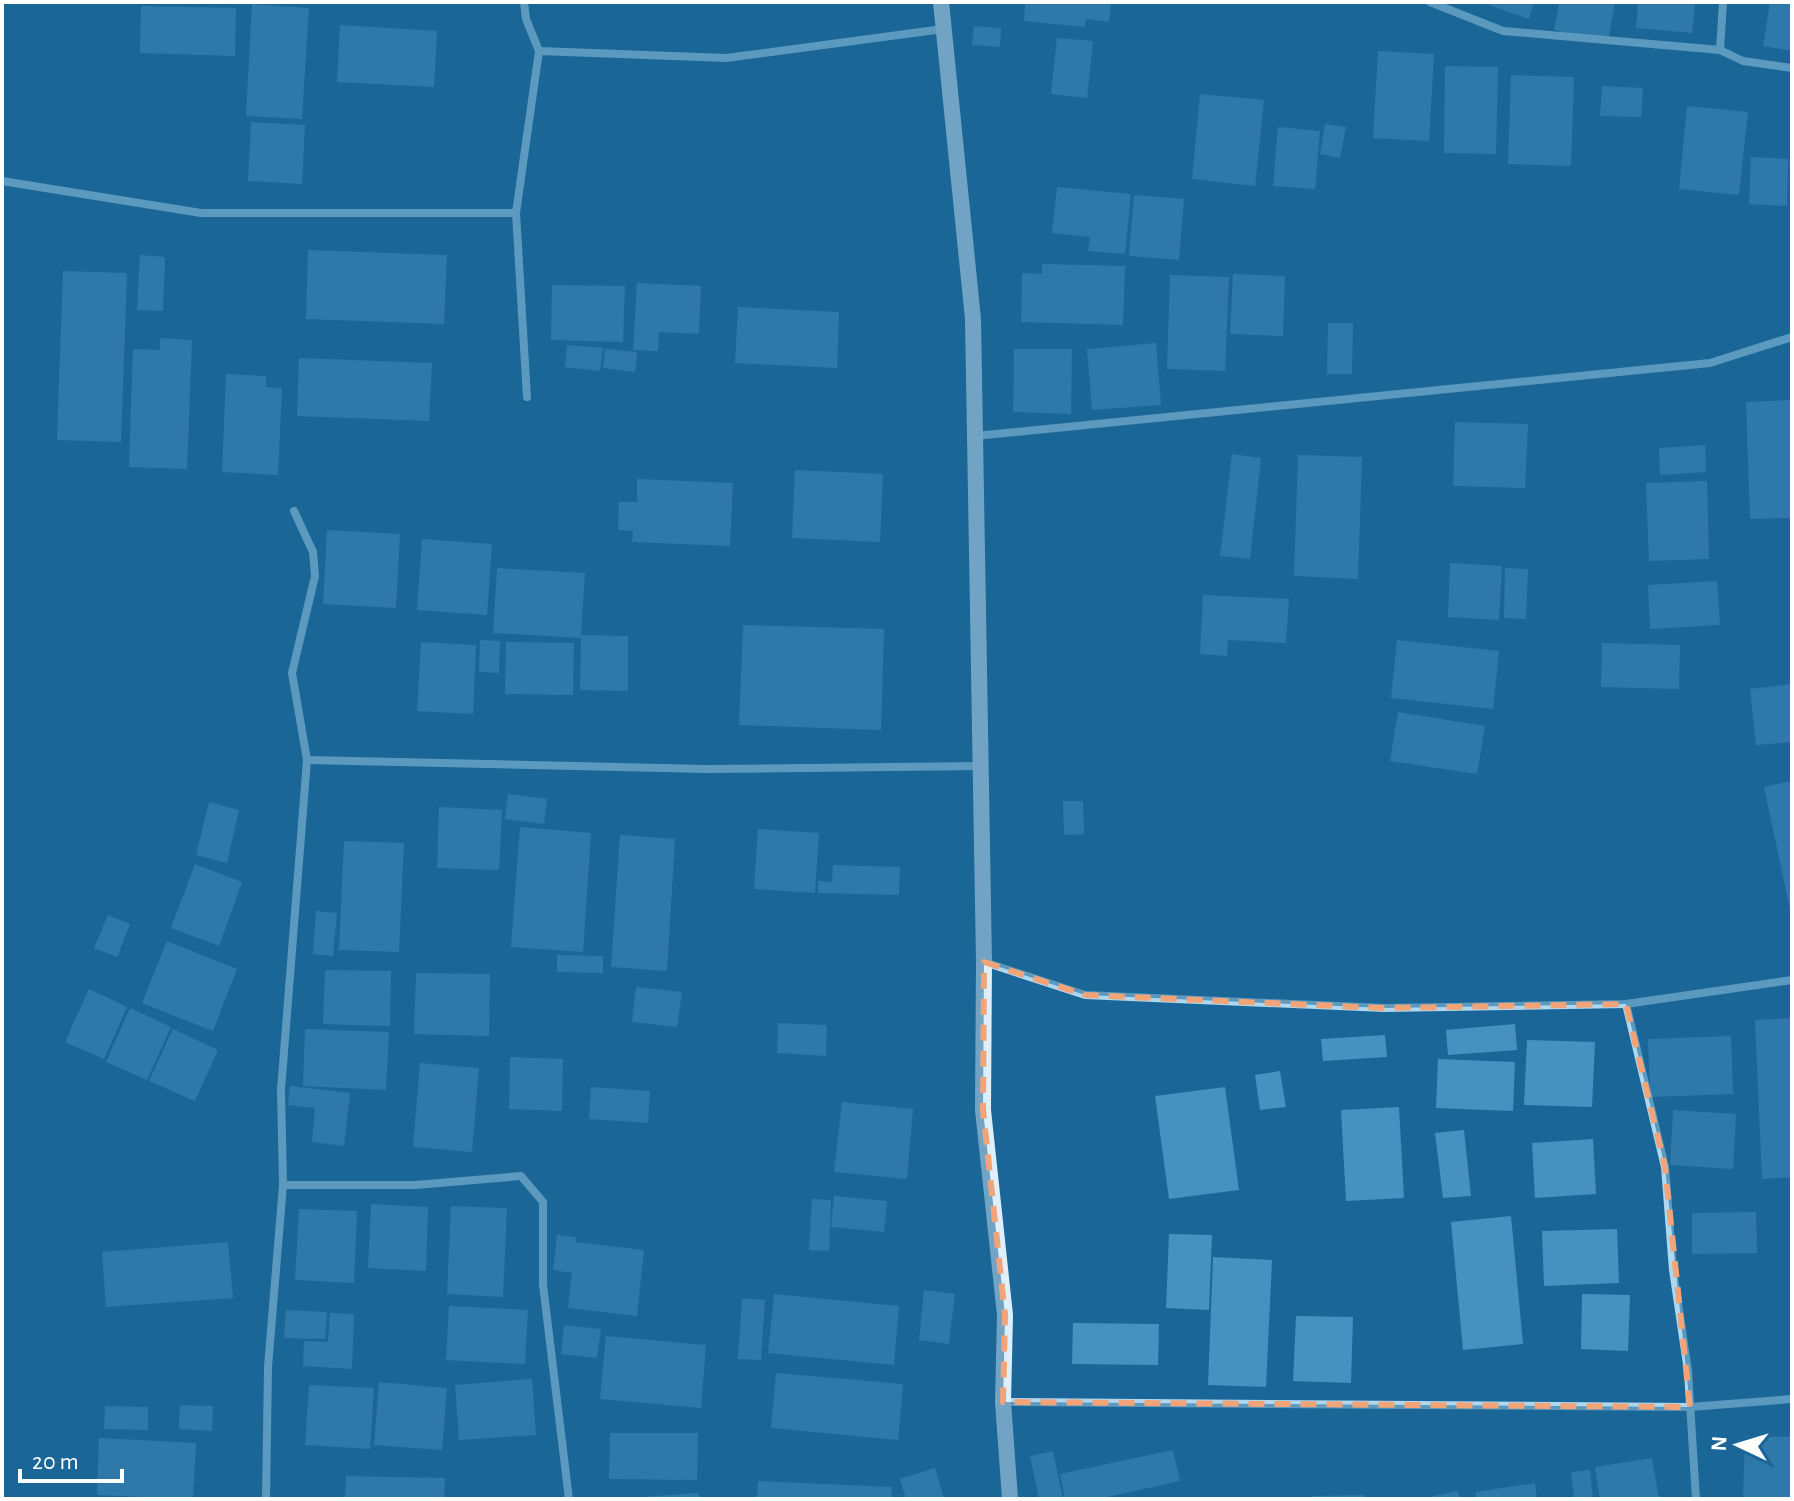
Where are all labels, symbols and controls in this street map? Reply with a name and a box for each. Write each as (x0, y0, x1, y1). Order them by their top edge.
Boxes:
north arrow (1698, 1405, 1778, 1485)
scale bar (20, 1433, 122, 1483)
text: N (1708, 1435, 1731, 1452)
text: 20 m (32, 1450, 79, 1474)

